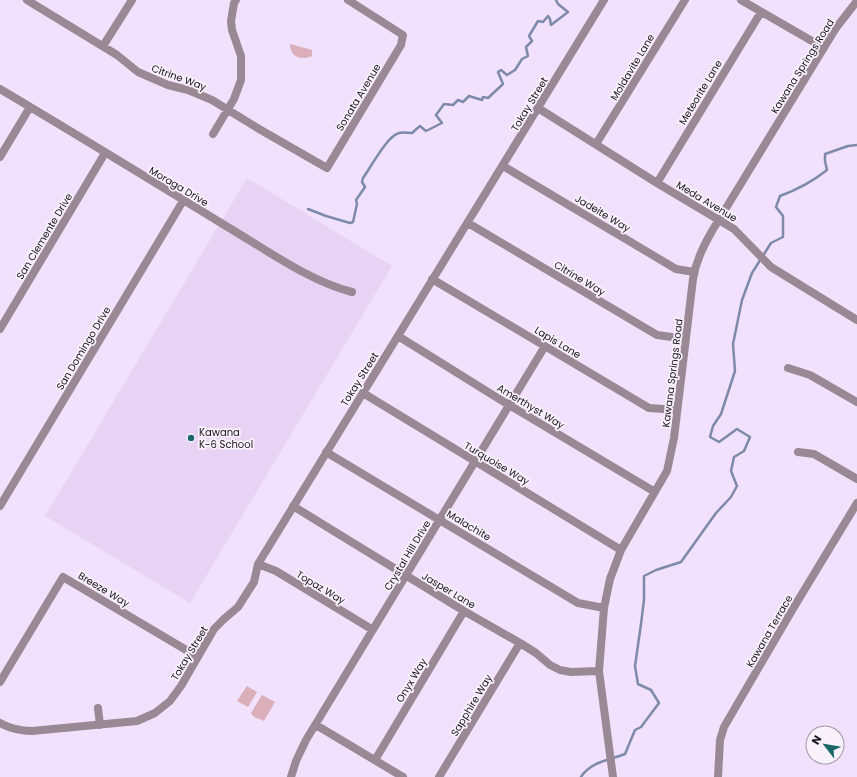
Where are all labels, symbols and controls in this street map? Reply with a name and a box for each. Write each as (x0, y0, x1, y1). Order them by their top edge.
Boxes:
street label: Kawana Springs Road (767, 16, 838, 117)
street label: Moldavite Lane (607, 31, 658, 103)
street label: Meteorite Lane (675, 57, 726, 128)
street label: Citrine Way (149, 61, 209, 94)
street label: Sonata Avenue (332, 61, 384, 134)
street label: Tokay Street (507, 74, 552, 134)
street label: Moraga Drive (146, 163, 211, 210)
street label: Meda Avenue (673, 177, 740, 226)
street label: San Clemente Drive (13, 190, 76, 282)
street label: Jadeite Way (572, 191, 634, 236)
street label: Citrine Way (551, 257, 609, 300)
street label: San Domingo Drive (52, 304, 114, 393)
street label: Kawana Springs Road (658, 318, 687, 428)
street label: Lapis Lane (532, 323, 584, 362)
street label: Tokay Street (337, 349, 382, 409)
street label: Amerthyst Way (494, 380, 568, 433)
place label: Kawana K-6 School (199, 425, 253, 452)
marker: Kawana K-6 School (186, 433, 196, 443)
street label: Turquoise Way (461, 438, 533, 489)
street label: Malachite (444, 506, 494, 545)
street label: Crystal Hill Drive (380, 517, 434, 593)
street label: Topaz Way (293, 567, 348, 608)
street label: Breeze Way (75, 568, 133, 611)
street label: Jasper Lane (419, 568, 478, 612)
street label: Kawana Terrace (743, 592, 796, 670)
street label: Tokay Street (167, 623, 212, 683)
street label: Onyx Way (392, 655, 431, 705)
street label: Sapphire Way (447, 671, 496, 739)
north arrow (805, 725, 845, 765)
text: N (807, 732, 825, 748)

